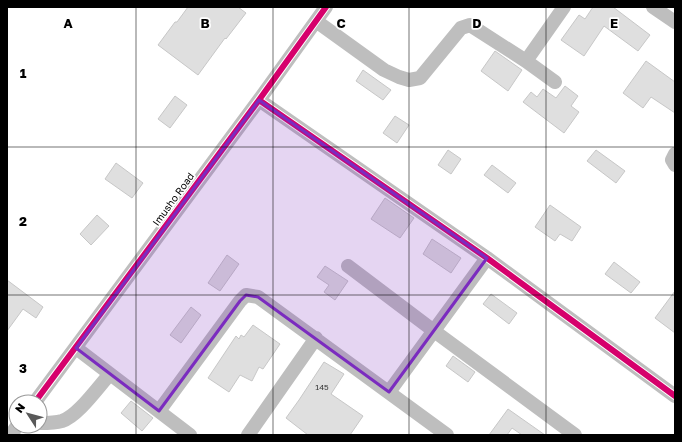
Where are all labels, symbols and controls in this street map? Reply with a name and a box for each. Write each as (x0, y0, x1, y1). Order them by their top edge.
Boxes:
text: A (63, 15, 73, 31)
text: B (200, 15, 210, 31)
text: C (336, 15, 346, 31)
text: D (472, 15, 482, 31)
text: E (610, 15, 618, 31)
text: 1 (20, 65, 27, 81)
street label: Imusho Road (150, 170, 196, 228)
text: 2 (19, 213, 27, 229)
text: 3 (19, 360, 27, 376)
house number: 145 (315, 382, 329, 392)
north arrow (8, 394, 48, 434)
text: N (12, 401, 27, 415)

